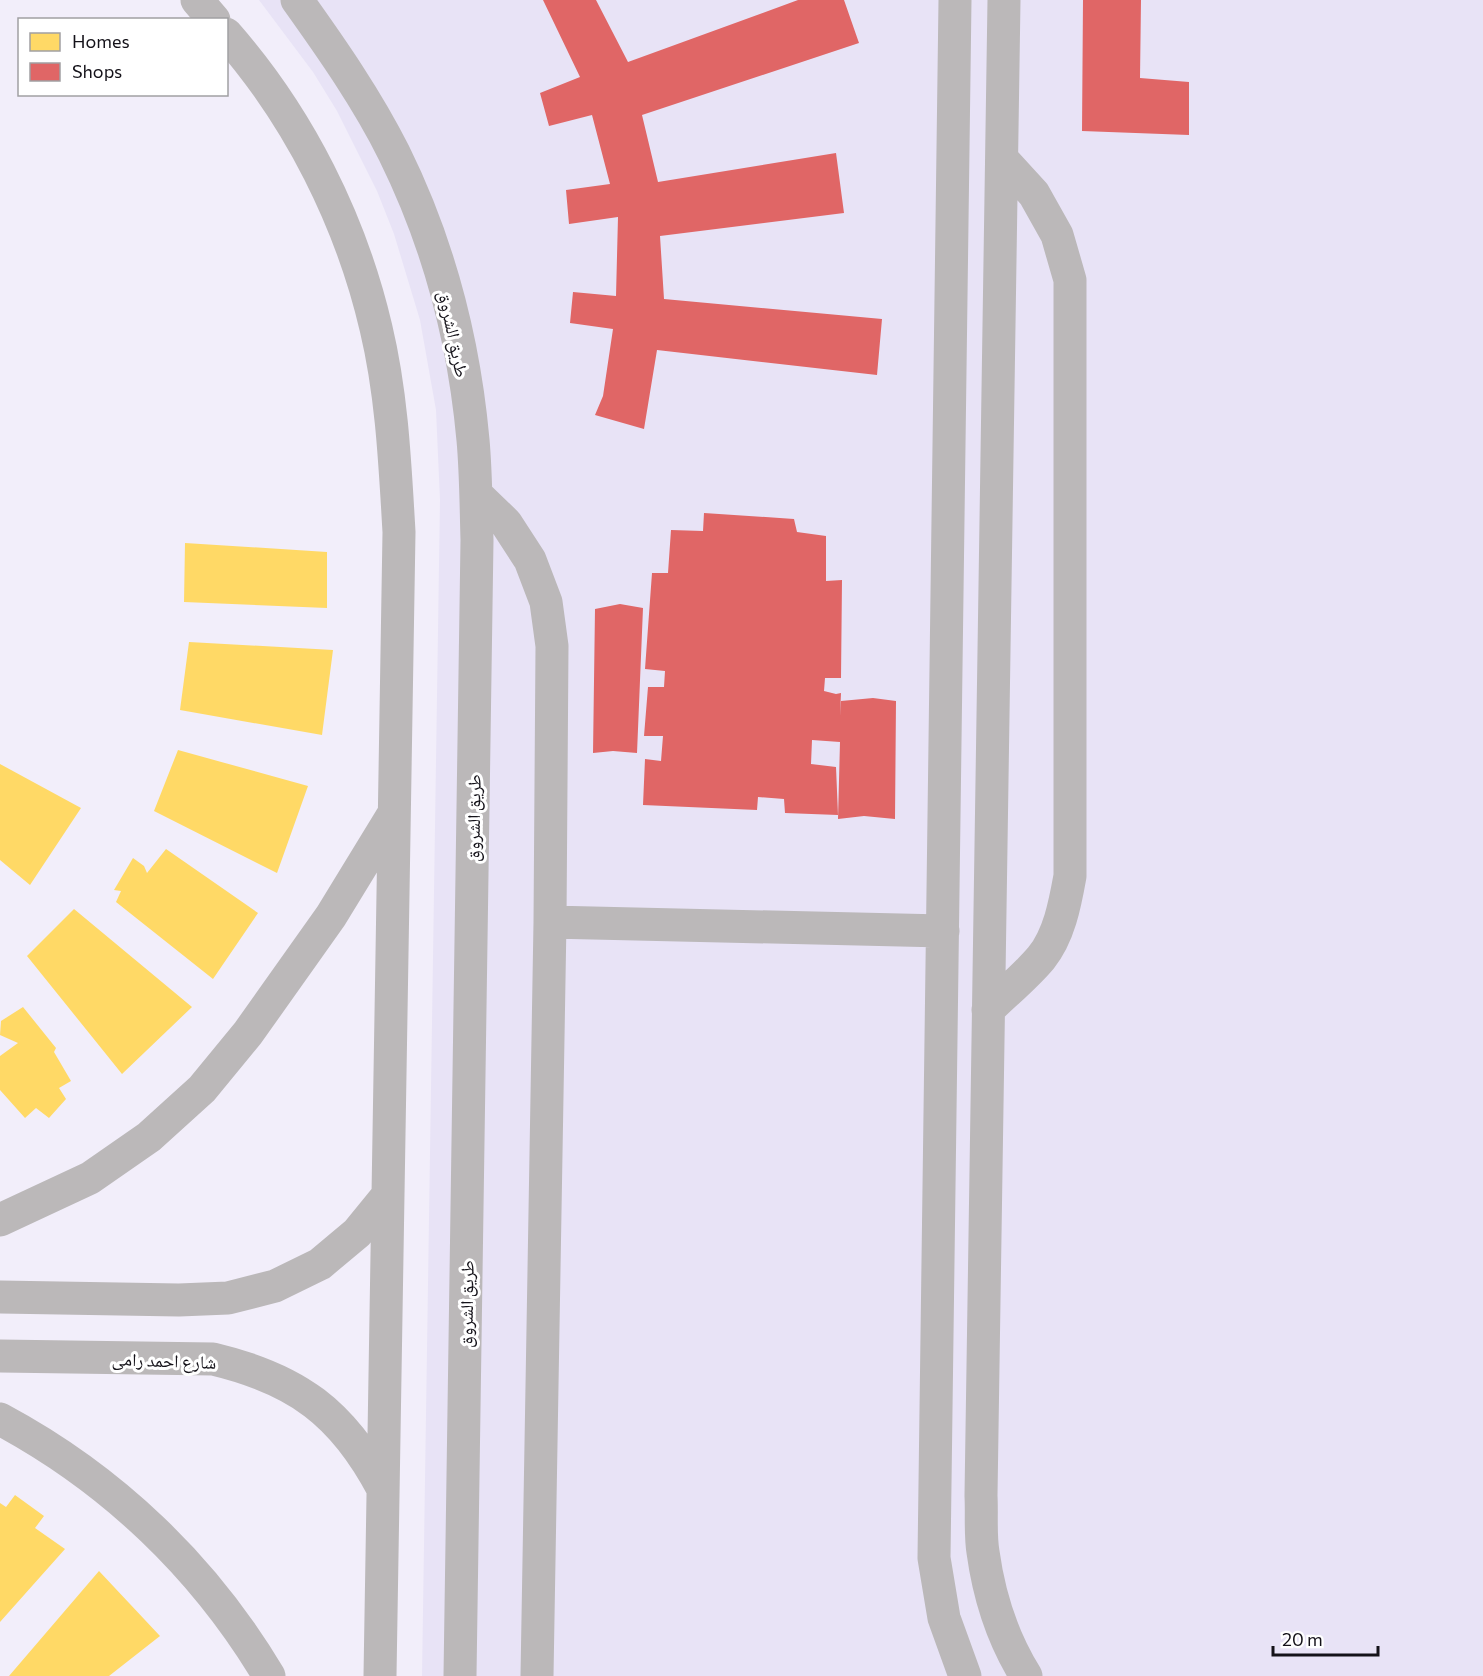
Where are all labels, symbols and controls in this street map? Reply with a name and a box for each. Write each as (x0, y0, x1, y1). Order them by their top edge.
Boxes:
legend (18, 18, 228, 96)
text: Homes (72, 30, 130, 52)
text: Shops (72, 60, 122, 82)
street label: طريق الشروق (433, 289, 474, 379)
street label: طريق الشروق (461, 774, 486, 862)
street label: طريق الشروق (454, 1260, 479, 1348)
street label: شارع احمد رامى (111, 1347, 217, 1374)
scale bar (1273, 1619, 1378, 1657)
text: 20 m (1282, 1628, 1323, 1650)

